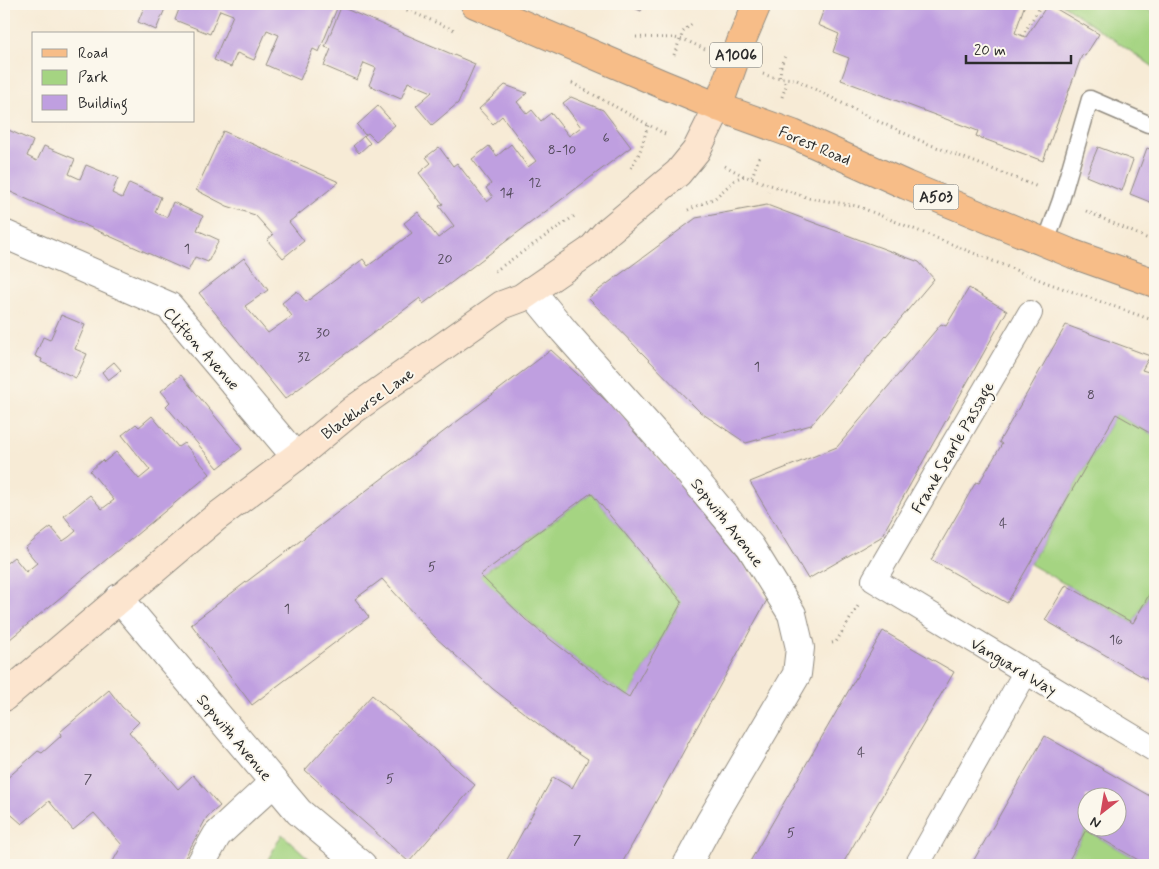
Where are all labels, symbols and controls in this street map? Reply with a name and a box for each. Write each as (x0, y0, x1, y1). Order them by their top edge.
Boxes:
legend (32, 32, 195, 122)
scale bar (966, 32, 1072, 64)
text: 20 m (974, 41, 1006, 61)
road number: A1006 (710, 42, 762, 68)
text: Road (78, 44, 108, 64)
text: Park (78, 68, 108, 88)
text: Building (78, 94, 128, 115)
street label: Forest Road (775, 122, 854, 171)
house number: 6 (602, 129, 610, 147)
house number: 8-10 (548, 141, 576, 159)
house number: 12 (528, 174, 542, 192)
house number: 14 (500, 184, 515, 202)
road number: A503 (914, 184, 958, 210)
house number: 1 (184, 240, 190, 258)
house number: 20 (438, 250, 452, 268)
street label: Clifton Avenue (158, 303, 244, 395)
house number: 30 (316, 324, 330, 342)
house number: 32 (297, 348, 311, 366)
house number: 1 (754, 358, 760, 376)
street label: Blackhorse Lane (317, 363, 419, 445)
street label: Frank Searle Passage (907, 378, 1001, 518)
house number: 8 (1087, 386, 1095, 404)
street label: Sopwith Avenue (686, 474, 768, 572)
house number: 4 (999, 515, 1007, 533)
house number: 5 (428, 558, 436, 576)
house number: 1 (284, 600, 290, 618)
house number: 16 (1109, 631, 1123, 649)
street label: Vanguard Way (966, 633, 1060, 702)
street label: Sopwith Avenue (191, 690, 276, 786)
house number: 4 (857, 744, 865, 762)
house number: 7 (84, 770, 93, 788)
house number: 5 (386, 770, 394, 788)
north arrow (1076, 786, 1126, 836)
text: N (1087, 812, 1104, 832)
house number: 5 (787, 824, 795, 842)
house number: 7 (573, 831, 582, 849)

